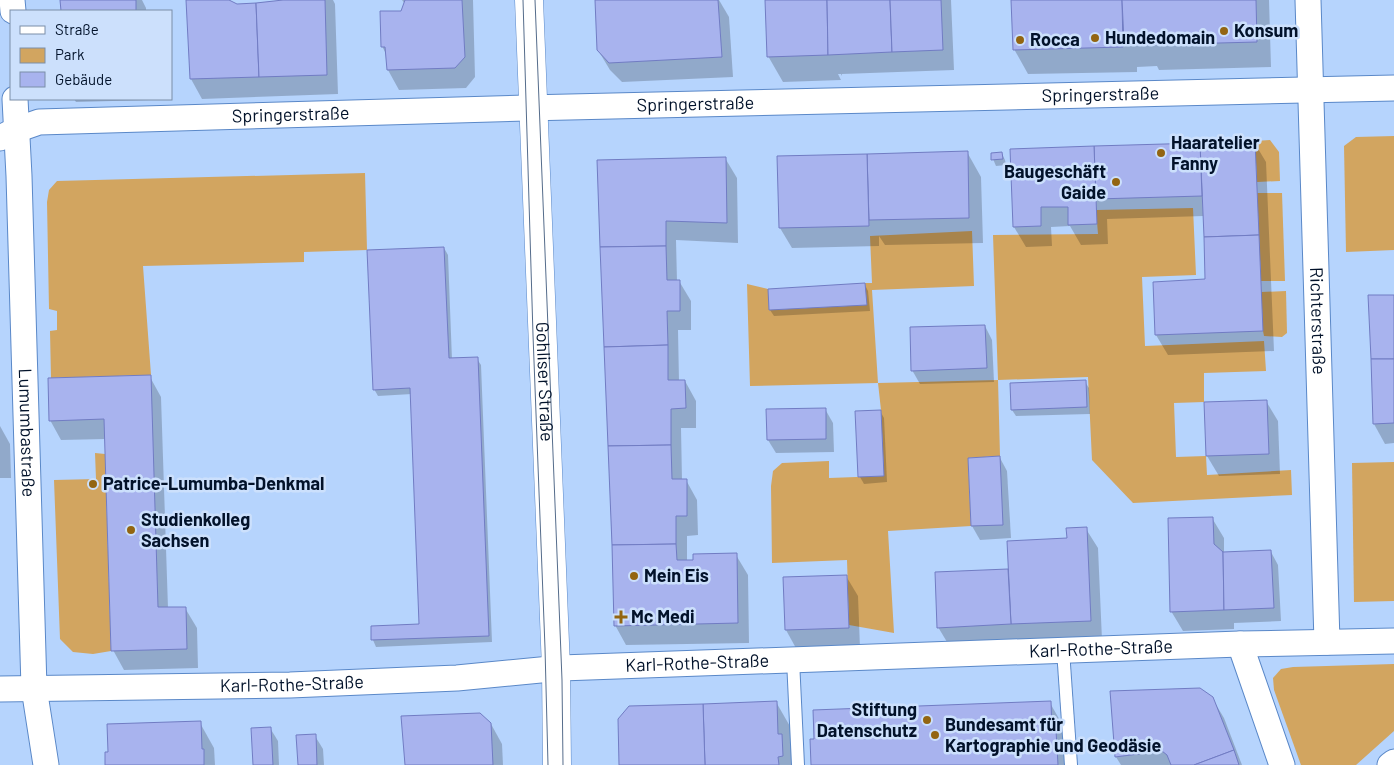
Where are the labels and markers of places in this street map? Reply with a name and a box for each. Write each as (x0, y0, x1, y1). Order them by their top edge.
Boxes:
place label: Konsum (1234, 19, 1298, 41)
marker: Konsum (1218, 25, 1230, 37)
place label: Hundedomain (1105, 26, 1215, 48)
place label: Rocca (1030, 28, 1080, 50)
marker: Hundedomain (1089, 32, 1101, 44)
marker: Rocca (1014, 34, 1026, 46)
place label: Haaratelier Fanny (1171, 131, 1260, 174)
marker: Haaratelier Fanny (1155, 147, 1167, 159)
place label: Baugeschäft Gaide (1004, 160, 1106, 203)
marker: Baugeschäft Gaide (1110, 176, 1122, 188)
place label: Patrice-Lumumba-Denkmal (103, 472, 324, 494)
marker: Patrice-Lumumba-Denkmal (87, 478, 99, 490)
place label: Studienkolleg Sachsen (141, 508, 250, 551)
marker: Studienkolleg Sachsen (125, 524, 137, 536)
place label: Mein Eis (644, 564, 709, 586)
marker: Mein Eis (628, 570, 640, 582)
place label: Mc Medi (631, 605, 695, 627)
marker: Mc Medi (615, 611, 627, 623)
place label: Stiftung Datenschutz (817, 698, 917, 741)
place label: Bundesamt für Kartographie und Geodäsie (945, 713, 1161, 756)
marker: Stiftung Datenschutz (921, 714, 933, 726)
marker: Bundesamt für Kartographie und Geodäsie (929, 729, 941, 741)

